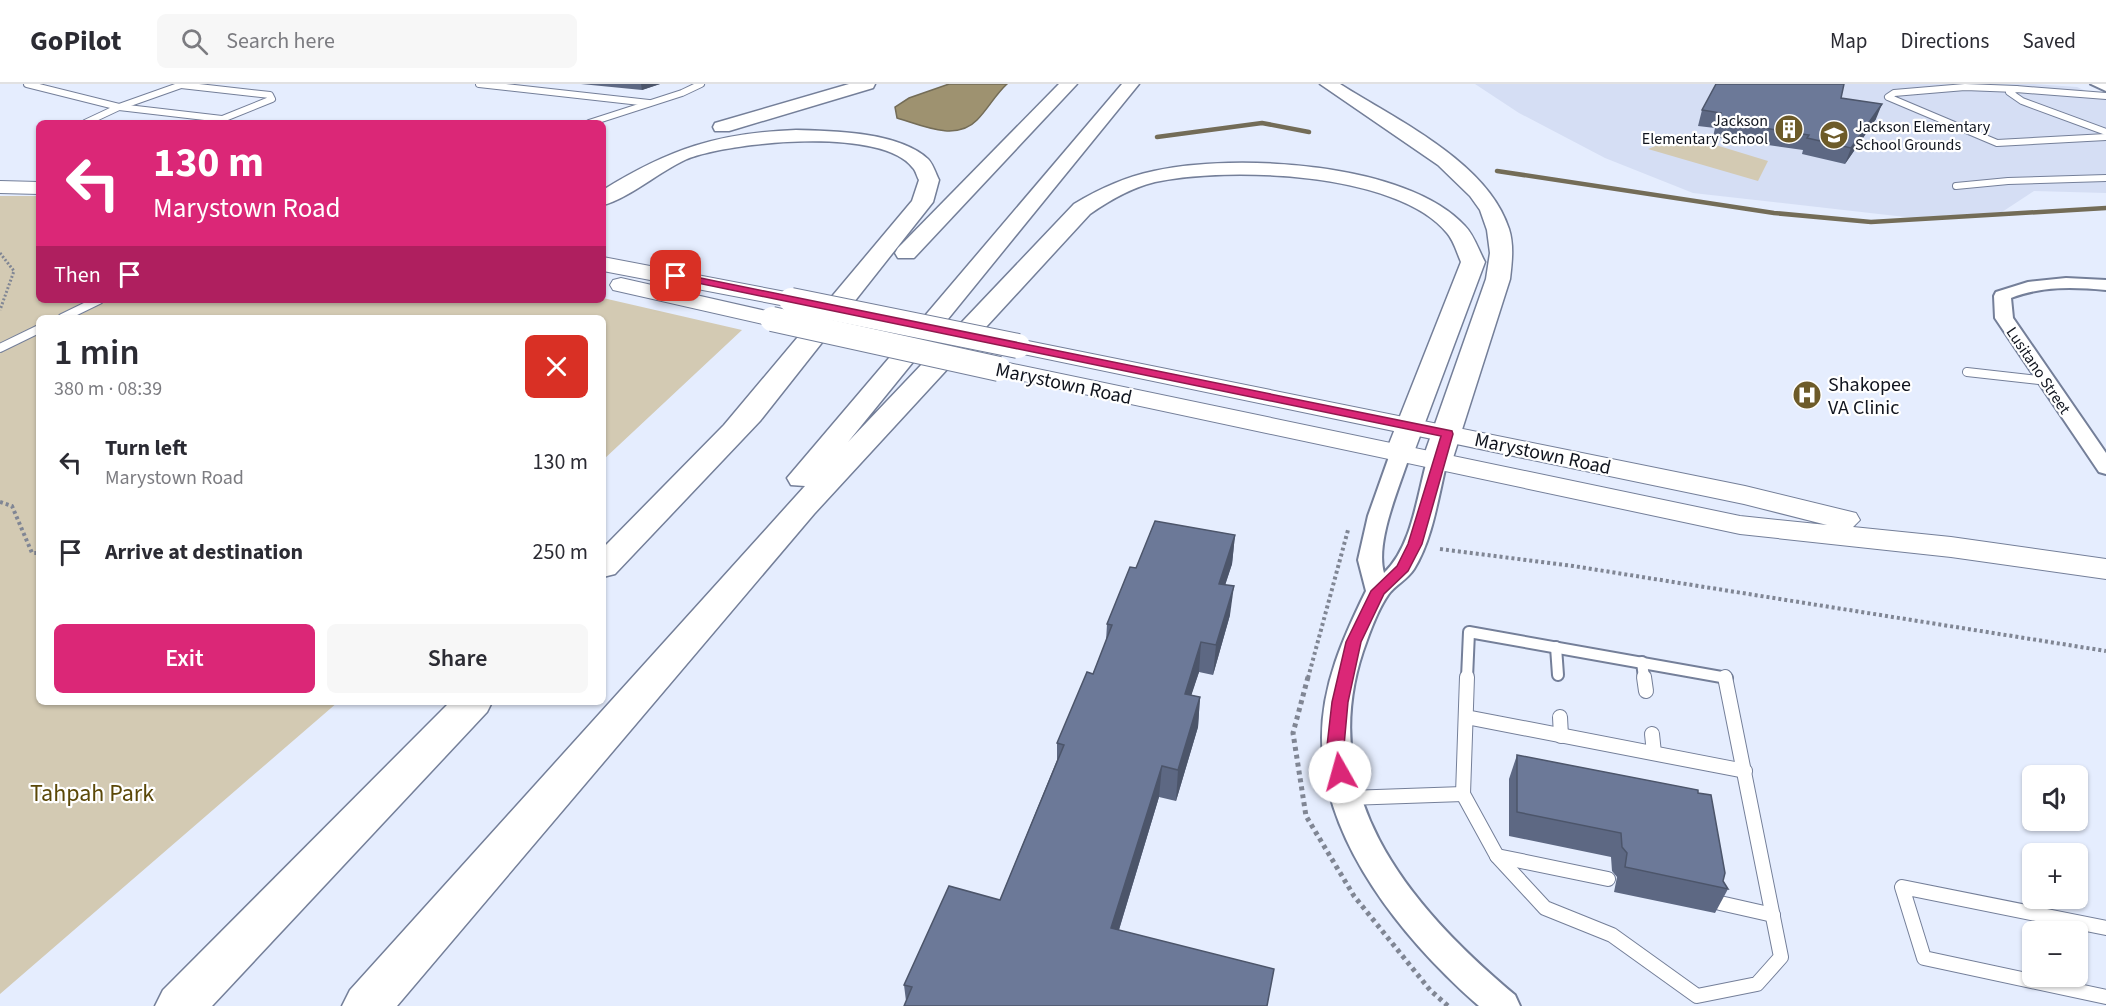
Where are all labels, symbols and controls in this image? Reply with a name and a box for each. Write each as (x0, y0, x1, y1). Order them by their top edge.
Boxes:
search box (157, 14, 577, 68)
text: GoPilot (30, 21, 121, 61)
icon: search (178, 25, 211, 58)
text: Search here (226, 25, 335, 57)
text: Map (1830, 26, 1868, 56)
text: Directions (1901, 26, 1989, 56)
text: Saved (2022, 26, 2076, 56)
place label: Jackson Elementary School (1642, 110, 1768, 150)
building icon: Jackson Elementary School (1773, 113, 1805, 145)
place label: Jackson Elementary School Grounds (1855, 116, 1991, 156)
school or university icon: Jackson Elementary School Grounds (1818, 119, 1850, 151)
text: 130 m (153, 133, 264, 193)
icon: left (54, 144, 132, 222)
text: Marystown Road (153, 189, 341, 228)
pin (650, 250, 701, 301)
icon: arrive (113, 258, 146, 291)
text: Then (54, 259, 101, 291)
icon: arrive (659, 259, 692, 292)
street label: Lusitano Street (2001, 323, 2076, 419)
text: 1 min (54, 327, 140, 378)
button: close (525, 335, 588, 398)
street label: Marystown Road (993, 356, 1135, 412)
place label: Shakopee VA Clinic (1828, 371, 1911, 422)
text: 380 m · 08:39 (54, 375, 162, 403)
hospital icon: Shakopee VA Clinic (1791, 379, 1823, 411)
street label: Marystown Road (1472, 426, 1614, 482)
text: Turn left (105, 432, 187, 464)
icon: left (54, 446, 87, 479)
text: 130 m (533, 446, 588, 478)
text: Marystown Road (105, 464, 244, 492)
icon: arrive (54, 536, 87, 569)
text: Arrive at destination (105, 536, 303, 568)
text: 250 m (533, 536, 588, 568)
button: Exit (54, 624, 315, 693)
button: Share (327, 624, 588, 693)
position arrow (1308, 740, 1372, 804)
map controls (2022, 765, 2088, 987)
button: sound (2022, 765, 2088, 831)
park label: Tahpah Park (30, 776, 154, 811)
button: + (2022, 843, 2088, 909)
button: − (2022, 921, 2088, 987)

